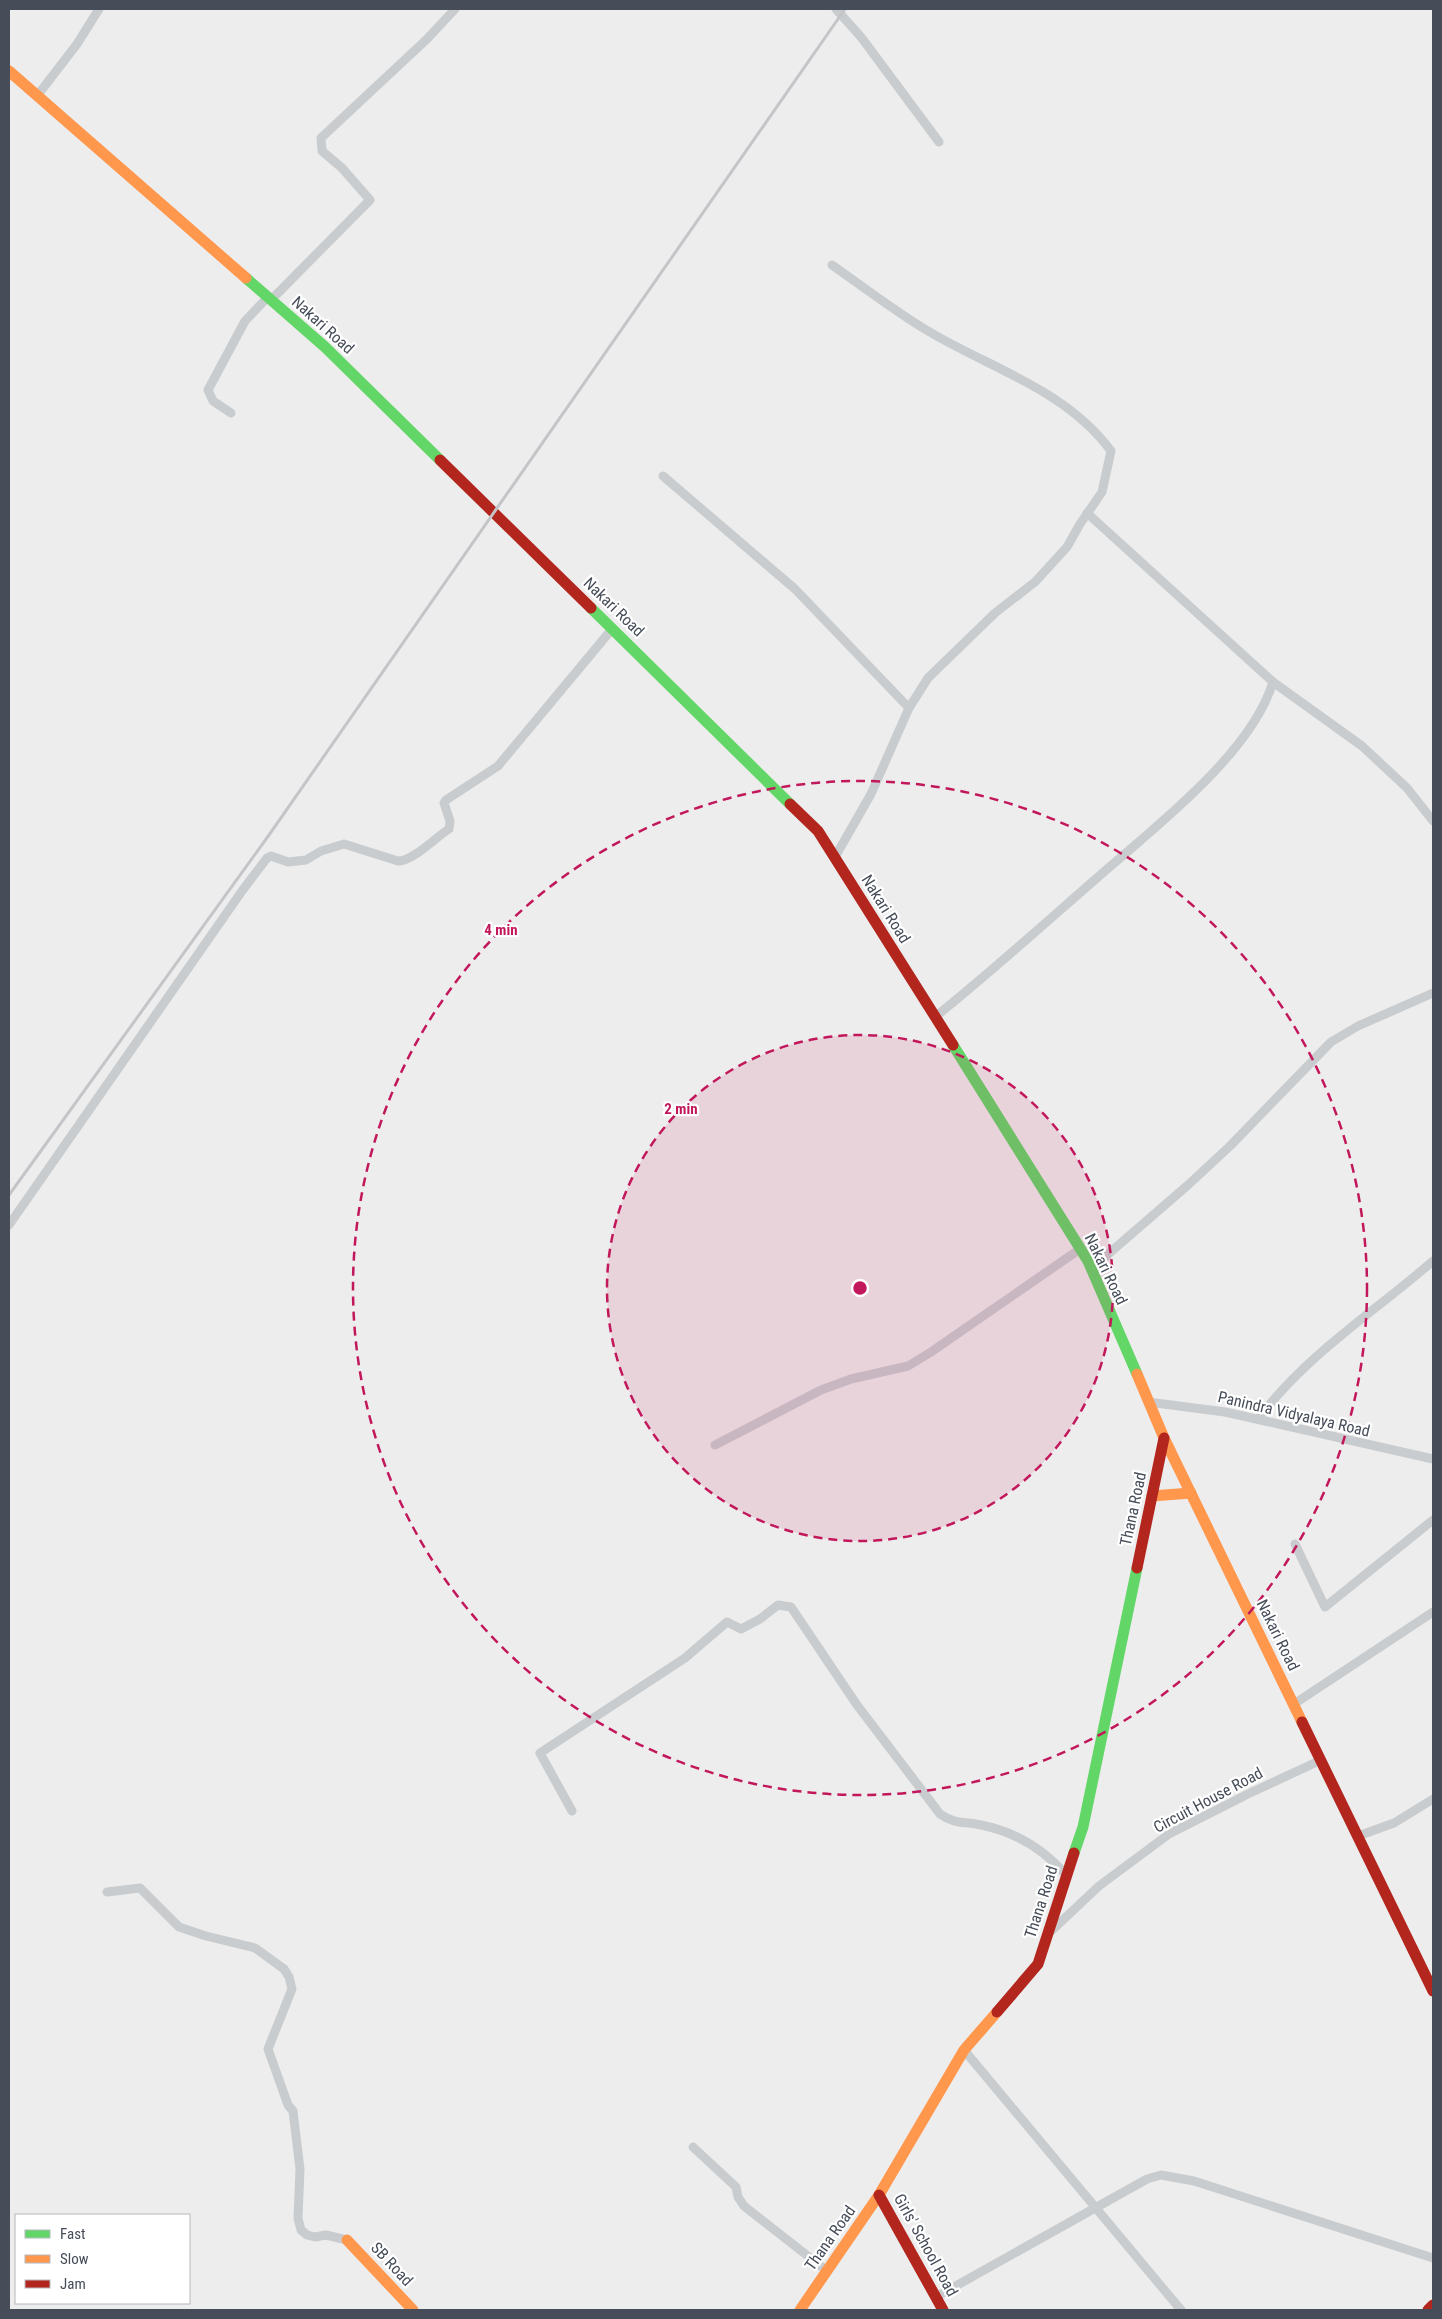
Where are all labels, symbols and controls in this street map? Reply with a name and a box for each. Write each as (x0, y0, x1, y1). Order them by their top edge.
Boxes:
street label: Nakari Road (288, 292, 358, 358)
street label: Nakari Road (580, 573, 648, 641)
street label: Nakari Road (858, 871, 914, 947)
text: 4 min (484, 921, 518, 939)
text: 2 min (664, 1100, 698, 1118)
street label: Nakari Road (1081, 1230, 1131, 1308)
centre of rings (851, 1279, 869, 1297)
street label: Panindra Vidyalaya Road (1216, 1387, 1372, 1441)
street label: Thana Road (1116, 1470, 1150, 1548)
street label: Nakari Road (1253, 1596, 1303, 1674)
street label: Circuit House Road (1150, 1763, 1266, 1837)
street label: Thana Road (1020, 1863, 1062, 1941)
street label: Girls' School Road (890, 2190, 962, 2300)
street label: Thana Road (801, 2202, 859, 2274)
legend (15, 2214, 190, 2304)
text: Fast (60, 2225, 85, 2243)
street label: SB Road (367, 2238, 417, 2290)
text: Slow (60, 2250, 89, 2268)
text: Jam (60, 2275, 86, 2293)

